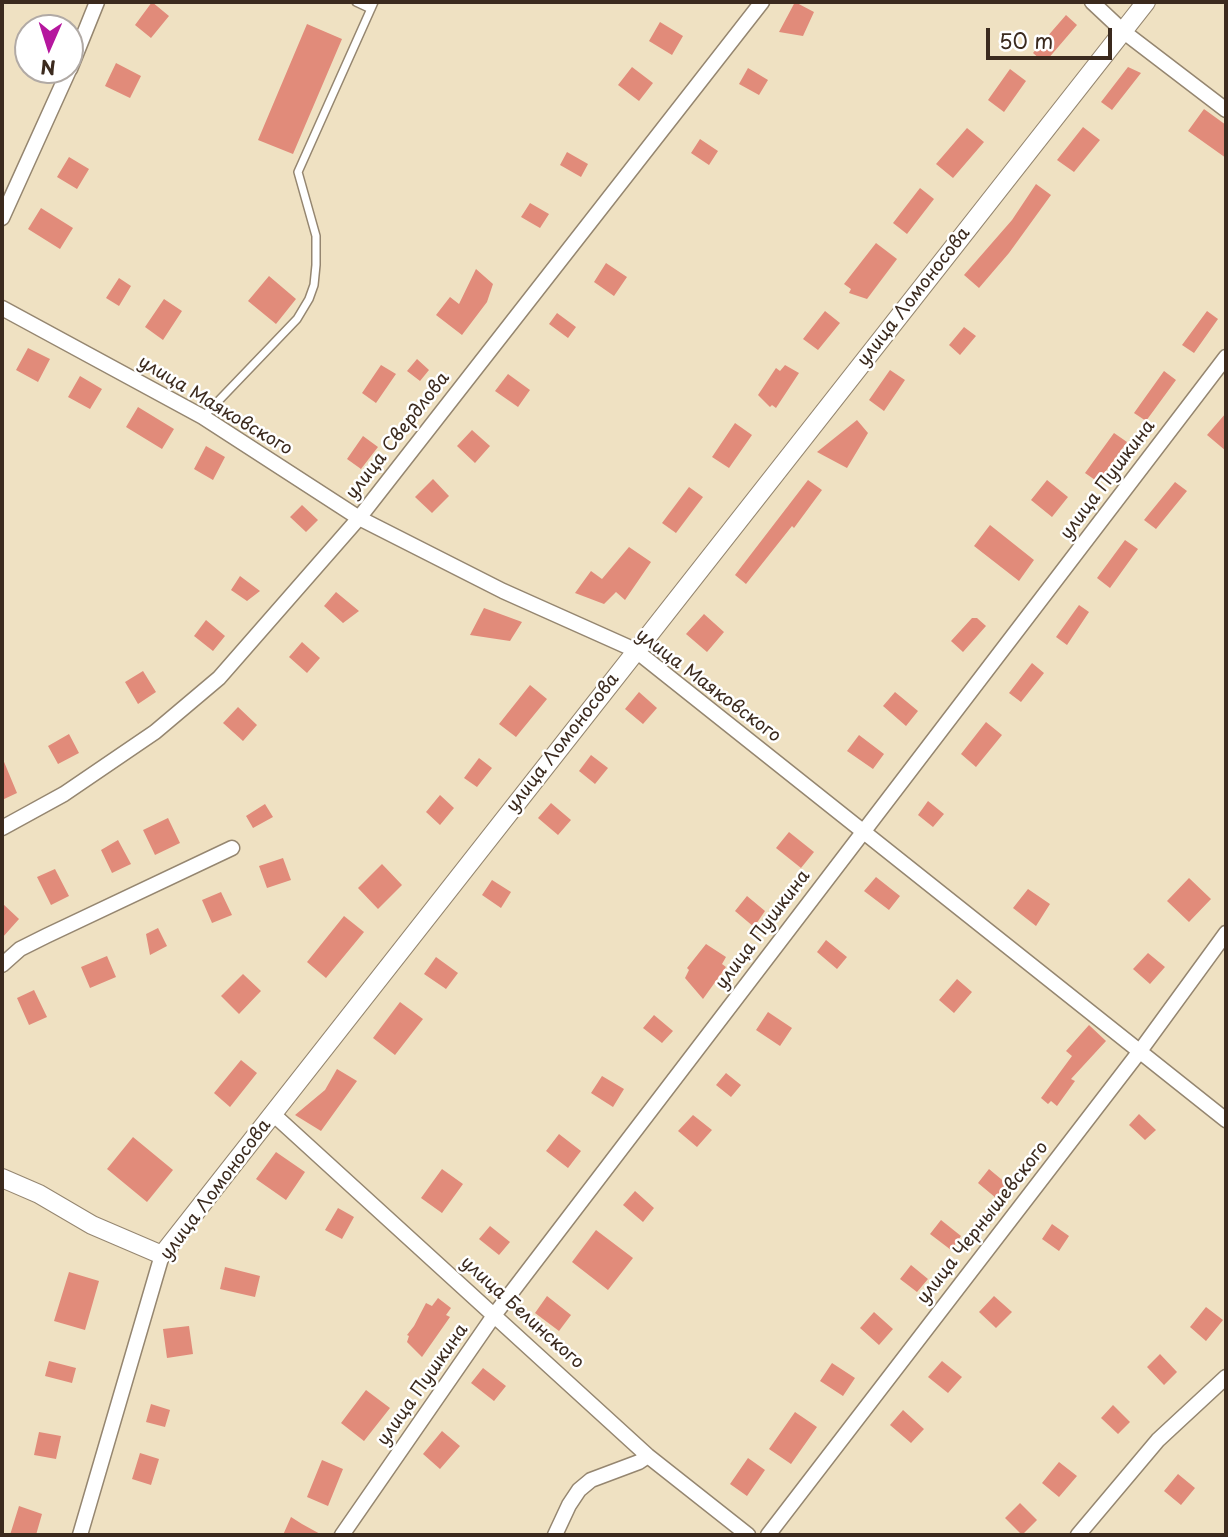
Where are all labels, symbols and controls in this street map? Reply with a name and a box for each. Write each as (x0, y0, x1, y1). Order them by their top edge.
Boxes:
north arrow (14, 14, 84, 84)
scale bar (990, 14, 1116, 58)
text: 50 m (999, 24, 1053, 56)
text: N (40, 54, 56, 82)
street label: улица Ломоносова (853, 223, 975, 371)
street label: улица Маяковского (134, 351, 296, 461)
street label: улица Свердлова (342, 368, 454, 504)
street label: улица Пушкина (1056, 416, 1160, 544)
street label: улица Маяковского (631, 624, 785, 748)
street label: улица Ломоносова (502, 669, 624, 817)
street label: улица Пушкина (711, 866, 815, 994)
street label: улица Ломоносова (156, 1115, 276, 1265)
street label: улица Чернышевского (913, 1137, 1053, 1309)
street label: улица Белинского (456, 1252, 588, 1374)
street label: улица Пушкина (373, 1320, 473, 1450)

